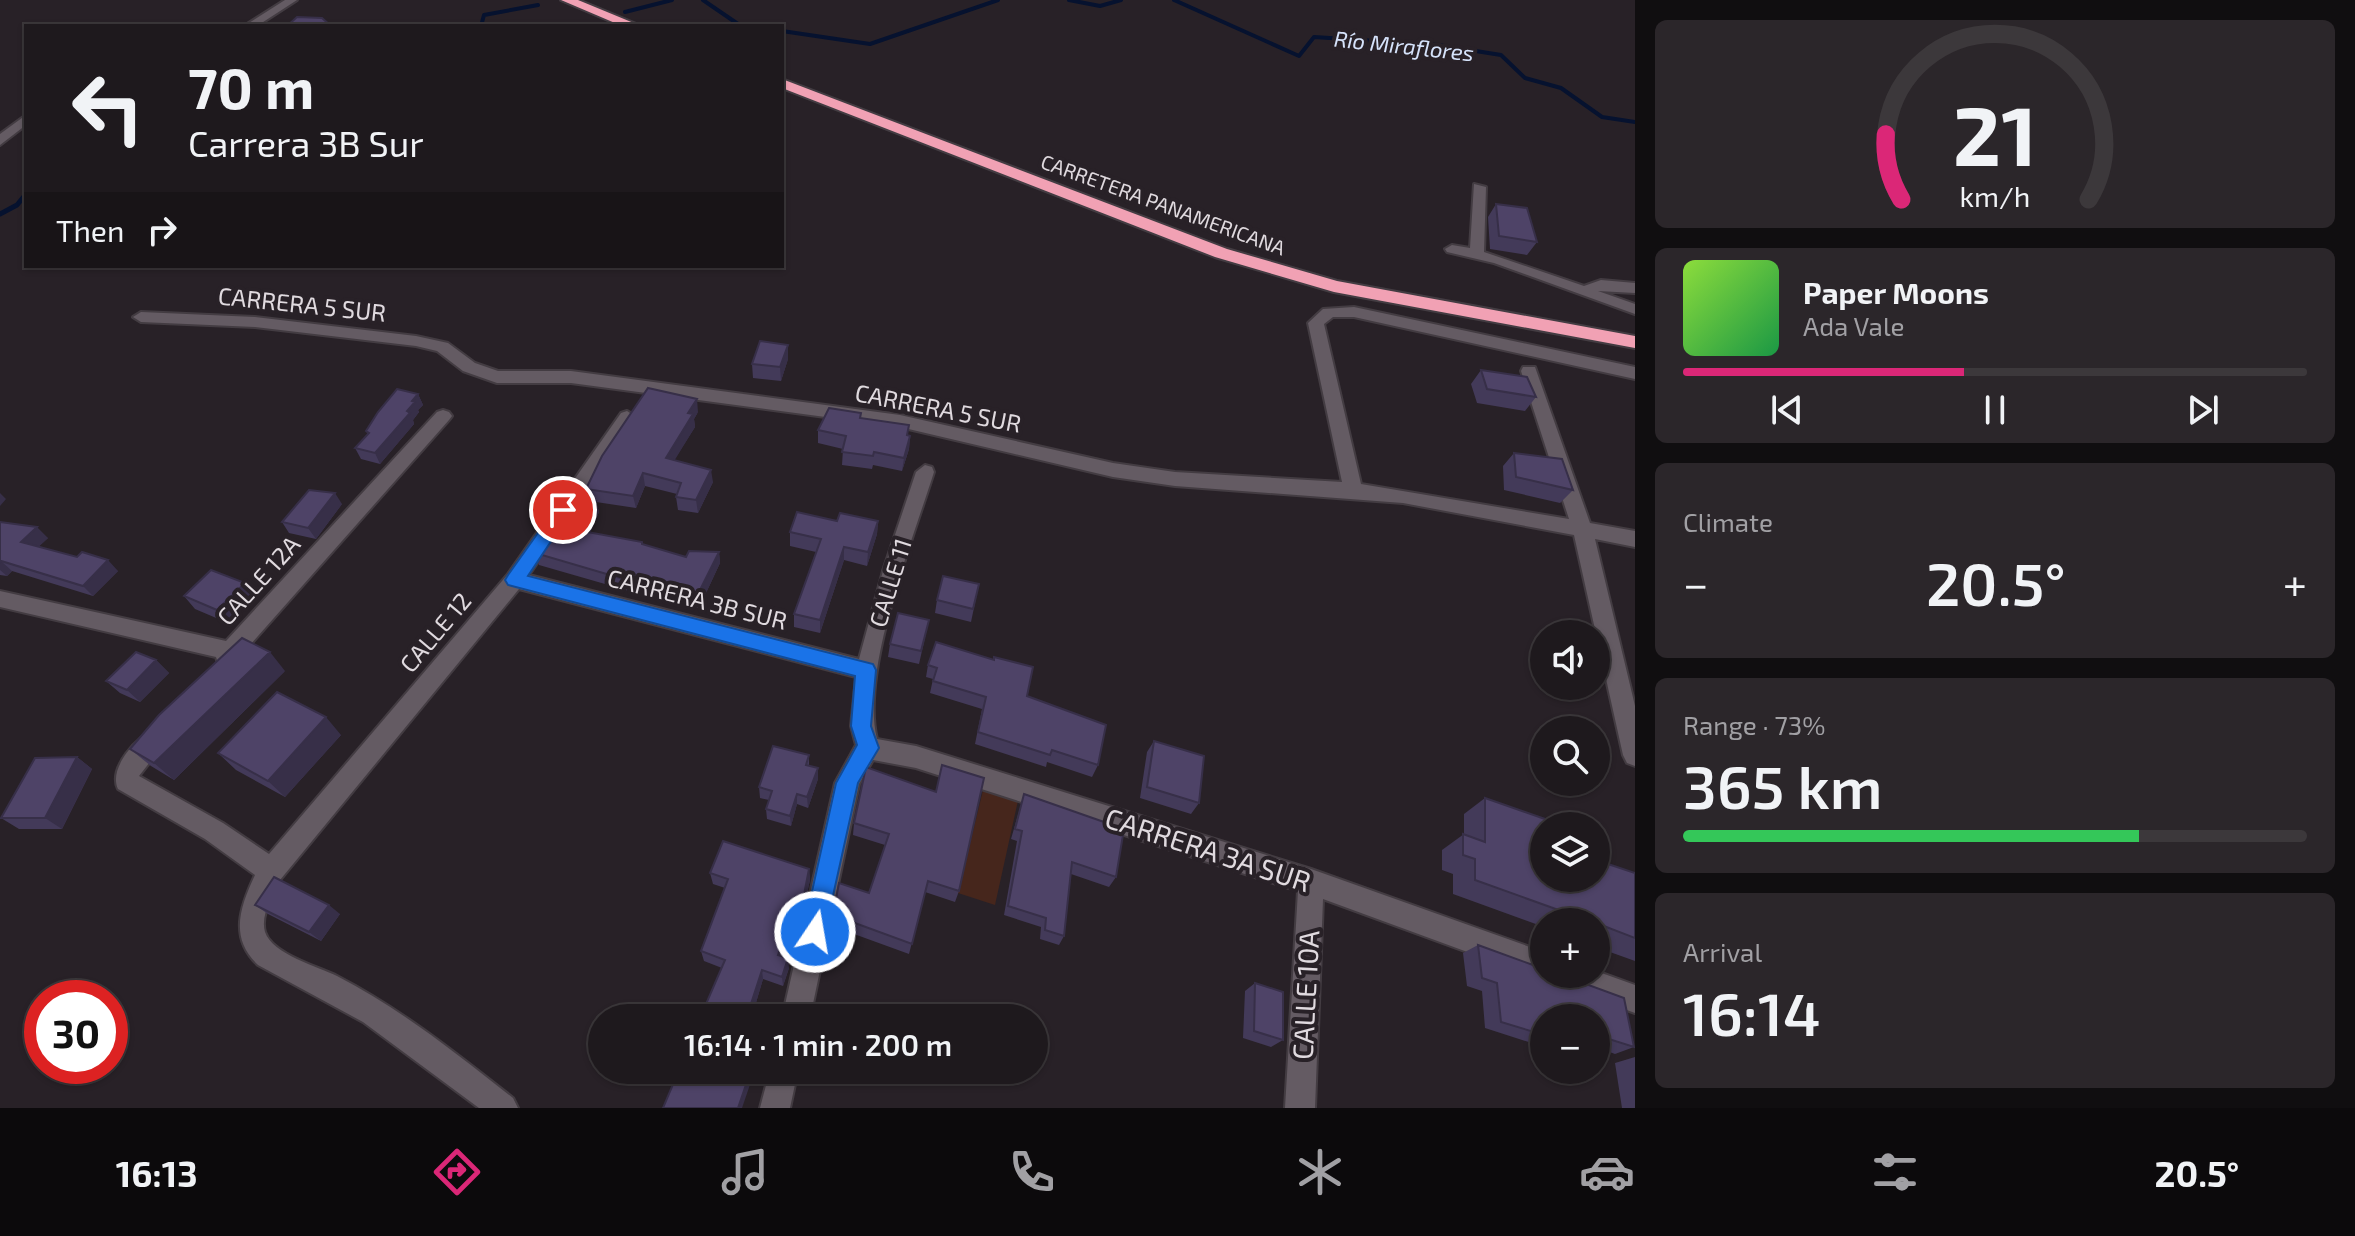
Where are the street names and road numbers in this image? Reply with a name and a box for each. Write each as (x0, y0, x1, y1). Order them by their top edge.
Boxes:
street label: CARRETERA PANAMERICANA (1038, 149, 1289, 260)
street label: CARRERA 5 SUR (217, 280, 388, 327)
street label: CARRERA 5 SUR (853, 377, 1024, 438)
street label: CALLE 12A (210, 529, 306, 631)
street label: CALLE 11 (862, 535, 917, 630)
street label: CARRERA 3B SUR (605, 562, 790, 635)
street label: CALLE 12 (393, 586, 477, 678)
street label: CARRERA 3A SUR (1101, 800, 1315, 898)
street label: CALLE 10A (1285, 929, 1325, 1061)

